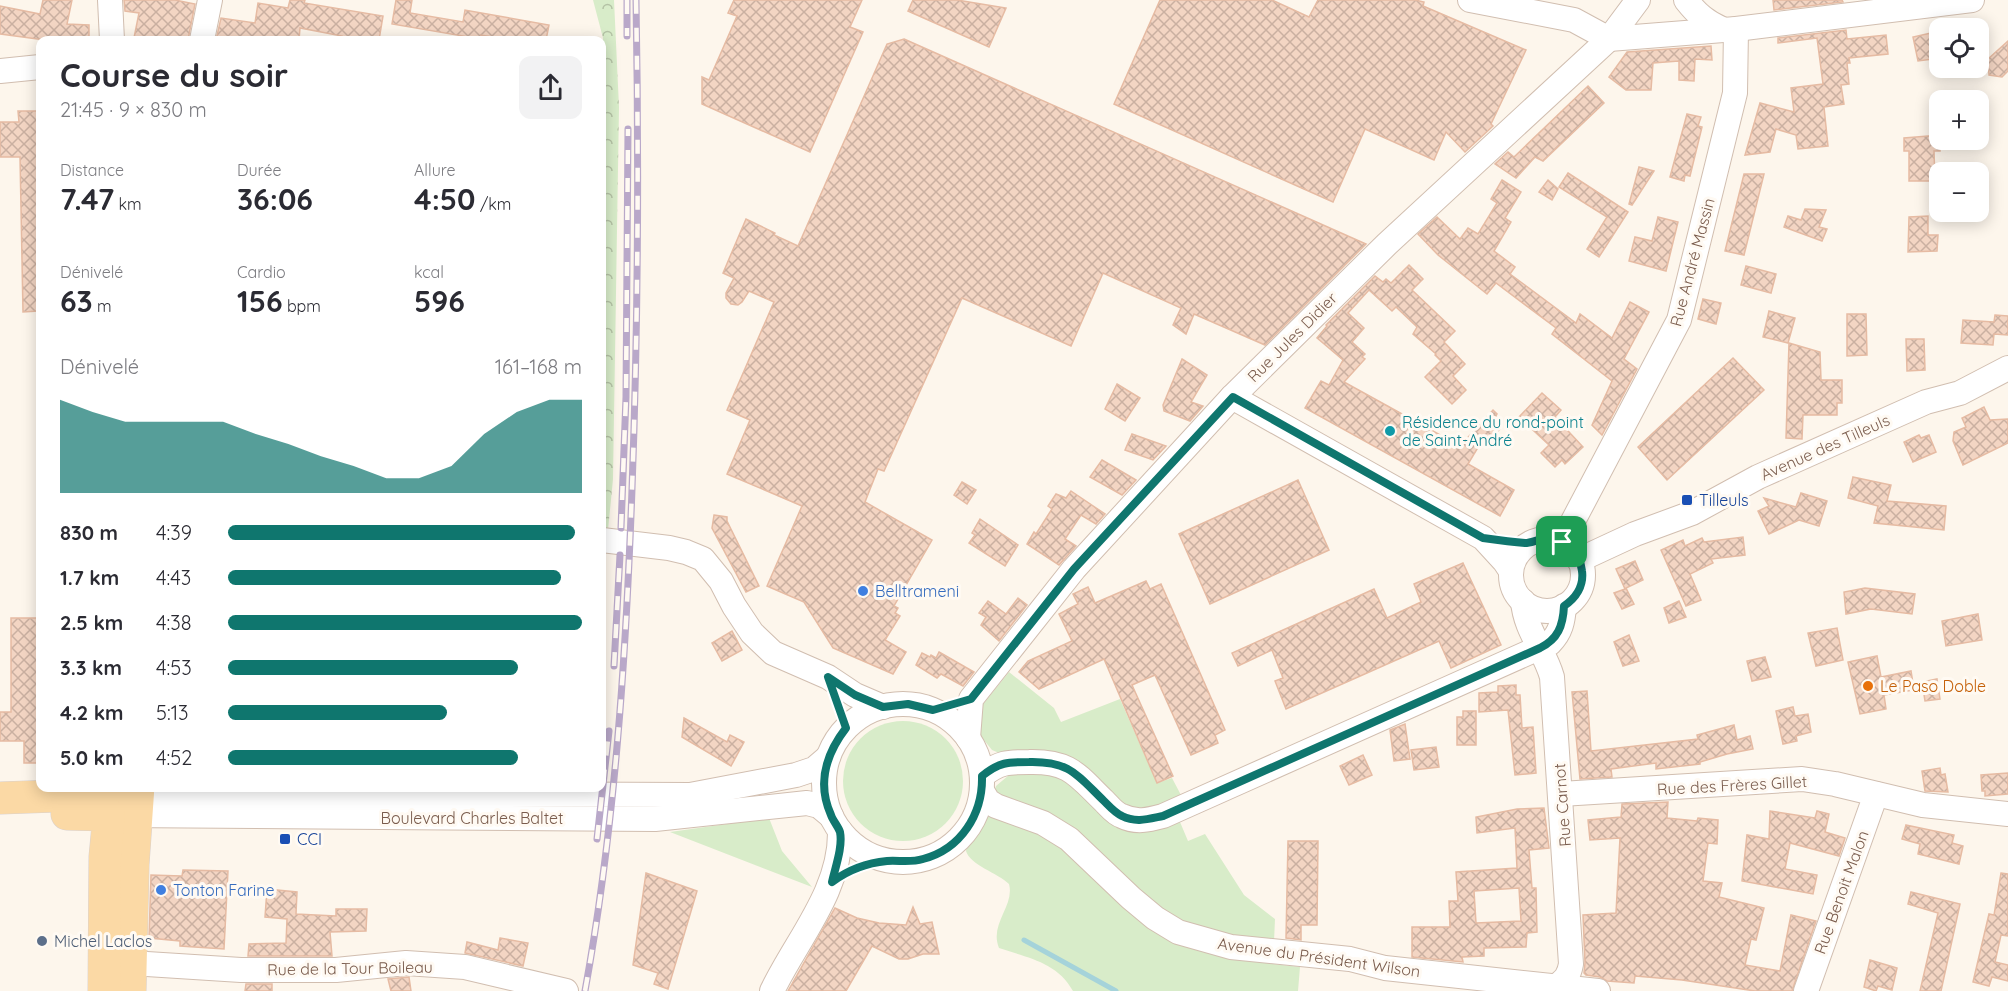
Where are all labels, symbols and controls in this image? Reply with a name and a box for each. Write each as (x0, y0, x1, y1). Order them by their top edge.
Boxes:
map controls (1929, 18, 1989, 222)
button: locate (1929, 18, 1989, 78)
text: Course du soir (60, 54, 288, 95)
button: share (519, 56, 582, 119)
button: + (1929, 90, 1989, 150)
text: 21:45 · 9 × 830 m (60, 97, 207, 122)
text: Distance (60, 160, 124, 180)
text: Durée (237, 160, 282, 180)
text: Allure (414, 160, 456, 180)
button: − (1929, 162, 1989, 222)
text: 7.47 (60, 180, 114, 218)
text: 36:06 (237, 180, 313, 218)
text: 4:50 (414, 180, 476, 218)
text: km (114, 194, 142, 214)
text: /km (476, 194, 511, 214)
street label: Rue André Massin (1665, 196, 1719, 328)
text: Dénivelé (60, 262, 123, 282)
text: Cardio (237, 262, 286, 282)
text: kcal (414, 262, 444, 282)
text: 63 (60, 282, 93, 320)
text: 156 (237, 282, 283, 320)
text: 596 (414, 282, 465, 320)
street label: Rue Jules Didier (1243, 288, 1341, 386)
text: m (93, 296, 112, 316)
text: bpm (283, 296, 321, 316)
text: Dénivelé (60, 354, 139, 379)
text: 161–168 m (495, 354, 582, 379)
street label: Avenue des Tilleuls (1757, 410, 1893, 484)
place label: Résidence du rond-point de Saint-André (1402, 412, 1584, 450)
marker: Résidence du rond-point de Saint-André (1383, 424, 1397, 438)
place label: Tilleuls (1699, 490, 1749, 510)
marker: Tilleuls (1680, 493, 1694, 507)
pin (1536, 516, 1587, 567)
text: 830 m (60, 520, 118, 545)
text: 4:39 (156, 520, 192, 545)
icon: arrive (1545, 525, 1578, 558)
text: 1.7 km (60, 565, 119, 590)
text: 4:43 (156, 565, 191, 590)
place label: Belltrameni (875, 581, 959, 601)
marker: Belltrameni (856, 584, 870, 598)
text: 2.5 km (60, 610, 123, 635)
text: 4:38 (156, 610, 192, 635)
text: 3.3 km (60, 655, 122, 680)
text: 4:53 (156, 655, 192, 680)
place label: Le Paso Doble (1880, 676, 1986, 696)
marker: Le Paso Doble (1861, 679, 1875, 693)
text: 4.2 km (60, 700, 124, 725)
text: 5:13 (156, 700, 189, 725)
text: 5.0 km (60, 745, 123, 770)
text: 4:52 (156, 745, 192, 770)
street label: Rue Carnot (1549, 763, 1575, 847)
street label: Rue des Frères Gillet (1656, 771, 1808, 799)
street label: Boulevard Charles Baltet (380, 808, 564, 828)
street label: Rue Benoit Malon (1809, 827, 1873, 957)
place label: CCI (297, 829, 322, 849)
marker: CCI (278, 832, 292, 846)
place label: Tonton Farine (173, 880, 275, 900)
marker: Tonton Farine (154, 883, 168, 897)
place label: Michel Laclos (54, 931, 152, 951)
street label: Avenue du Président Wilson (1216, 933, 1422, 981)
marker: Michel Laclos (35, 934, 49, 948)
street label: Rue de la Tour Boileau (267, 957, 433, 979)

